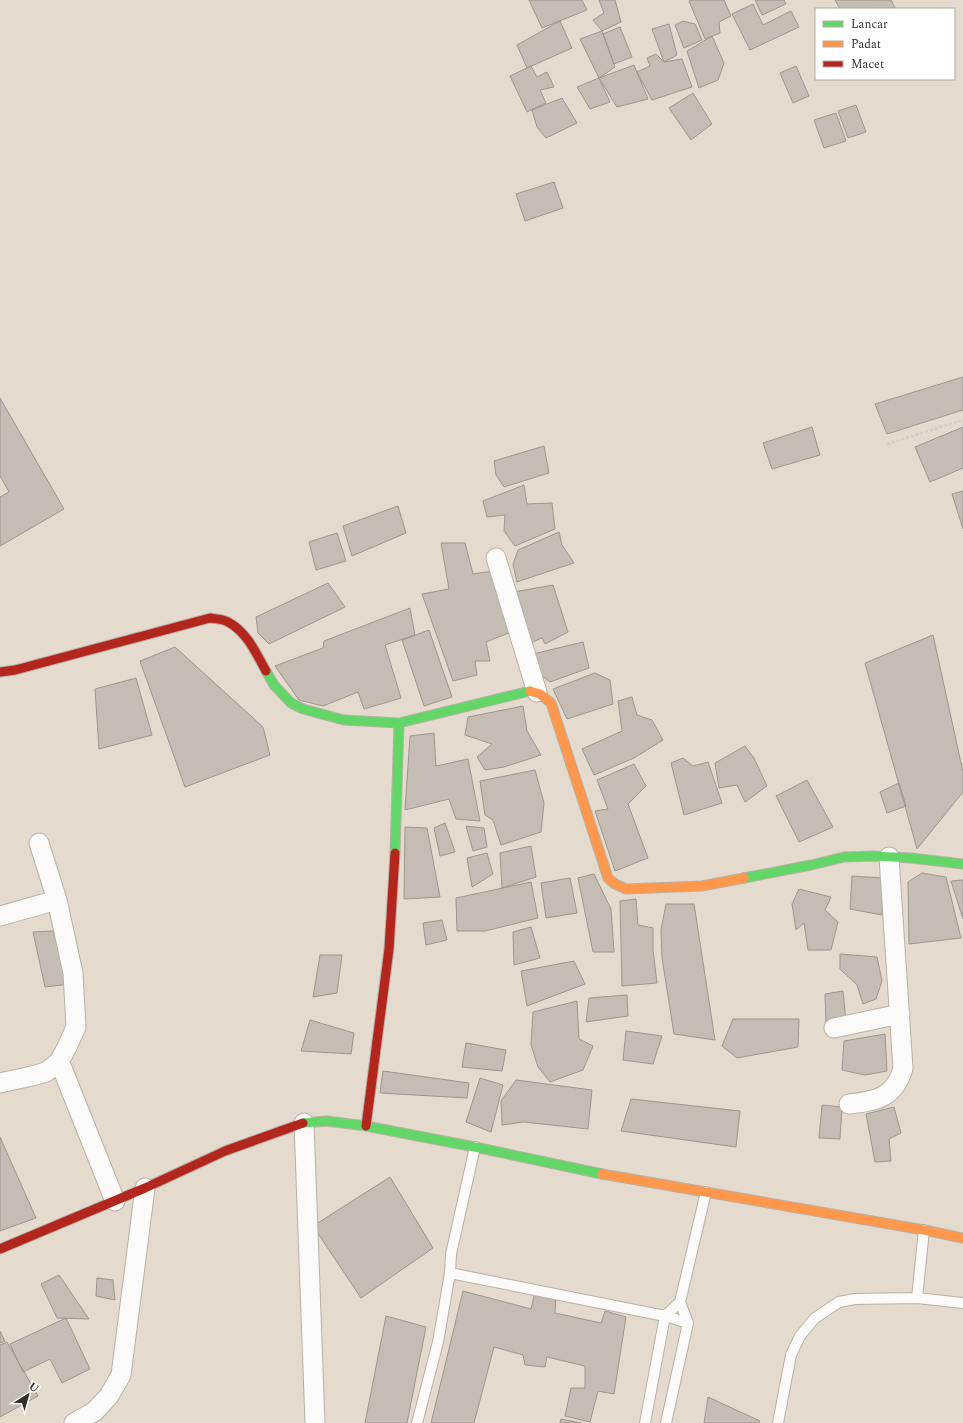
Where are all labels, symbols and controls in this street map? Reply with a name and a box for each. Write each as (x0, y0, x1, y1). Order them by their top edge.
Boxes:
legend (815, 8, 955, 80)
text: Lancar (851, 15, 888, 34)
text: Padat (851, 35, 881, 54)
text: Macet (851, 55, 884, 74)
north arrow (8, 1375, 48, 1415)
text: U (25, 1378, 43, 1397)

